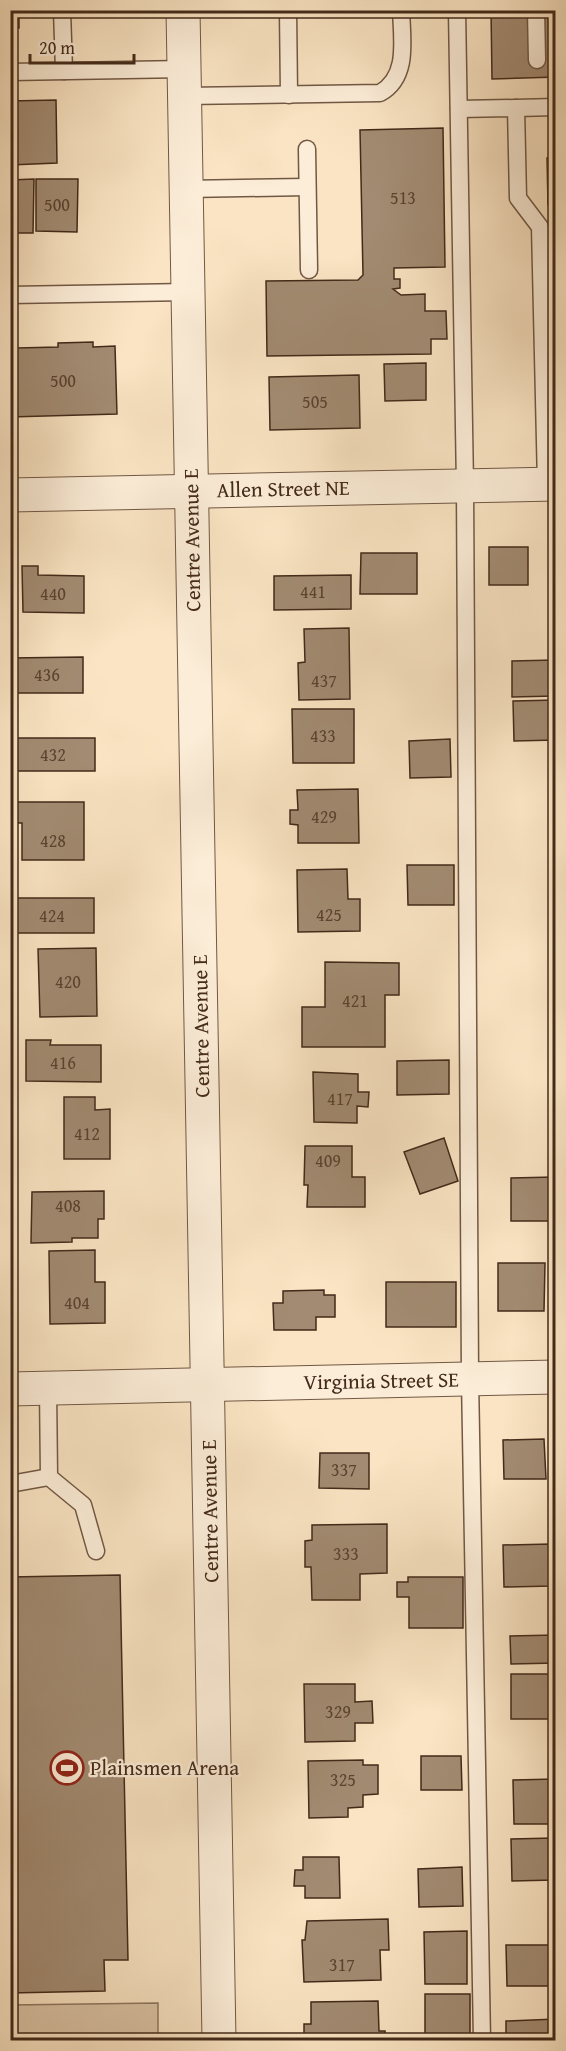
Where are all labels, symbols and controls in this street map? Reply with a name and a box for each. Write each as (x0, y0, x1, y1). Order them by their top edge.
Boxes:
scale bar (30, 27, 134, 65)
text: 20 m (39, 34, 75, 61)
house number: 513 (390, 184, 416, 211)
house number: 500 (44, 191, 70, 218)
house number: 500 (50, 367, 76, 394)
house number: 505 (302, 388, 328, 415)
street label: Centre Avenue E (175, 468, 208, 612)
street label: Allen Street NE (216, 472, 350, 505)
house number: 441 (300, 578, 326, 605)
house number: 440 (40, 580, 66, 607)
house number: 436 (34, 661, 60, 688)
house number: 437 (311, 667, 337, 694)
house number: 433 (310, 722, 336, 749)
house number: 432 (40, 741, 66, 768)
house number: 429 (311, 803, 337, 830)
house number: 428 (40, 827, 66, 854)
house number: 425 (316, 901, 342, 928)
house number: 424 (39, 902, 65, 929)
street label: Centre Avenue E (184, 954, 217, 1098)
house number: 420 (55, 968, 81, 995)
house number: 421 (342, 987, 368, 1014)
house number: 416 (50, 1049, 76, 1076)
house number: 417 (327, 1085, 353, 1112)
house number: 412 (74, 1120, 100, 1147)
house number: 409 (315, 1147, 341, 1174)
house number: 408 (55, 1192, 81, 1219)
house number: 404 (64, 1289, 90, 1316)
street label: Virginia Street SE (303, 1364, 459, 1397)
street label: Centre Avenue E (193, 1439, 226, 1583)
house number: 337 (331, 1456, 357, 1483)
house number: 333 (333, 1540, 359, 1567)
house number: 329 (325, 1698, 351, 1725)
sports icon: Plainsmen Arena (49, 1750, 85, 1786)
place label: Plainsmen Arena (90, 1752, 239, 1783)
house number: 325 (330, 1766, 356, 1793)
house number: 317 (329, 1951, 355, 1978)

